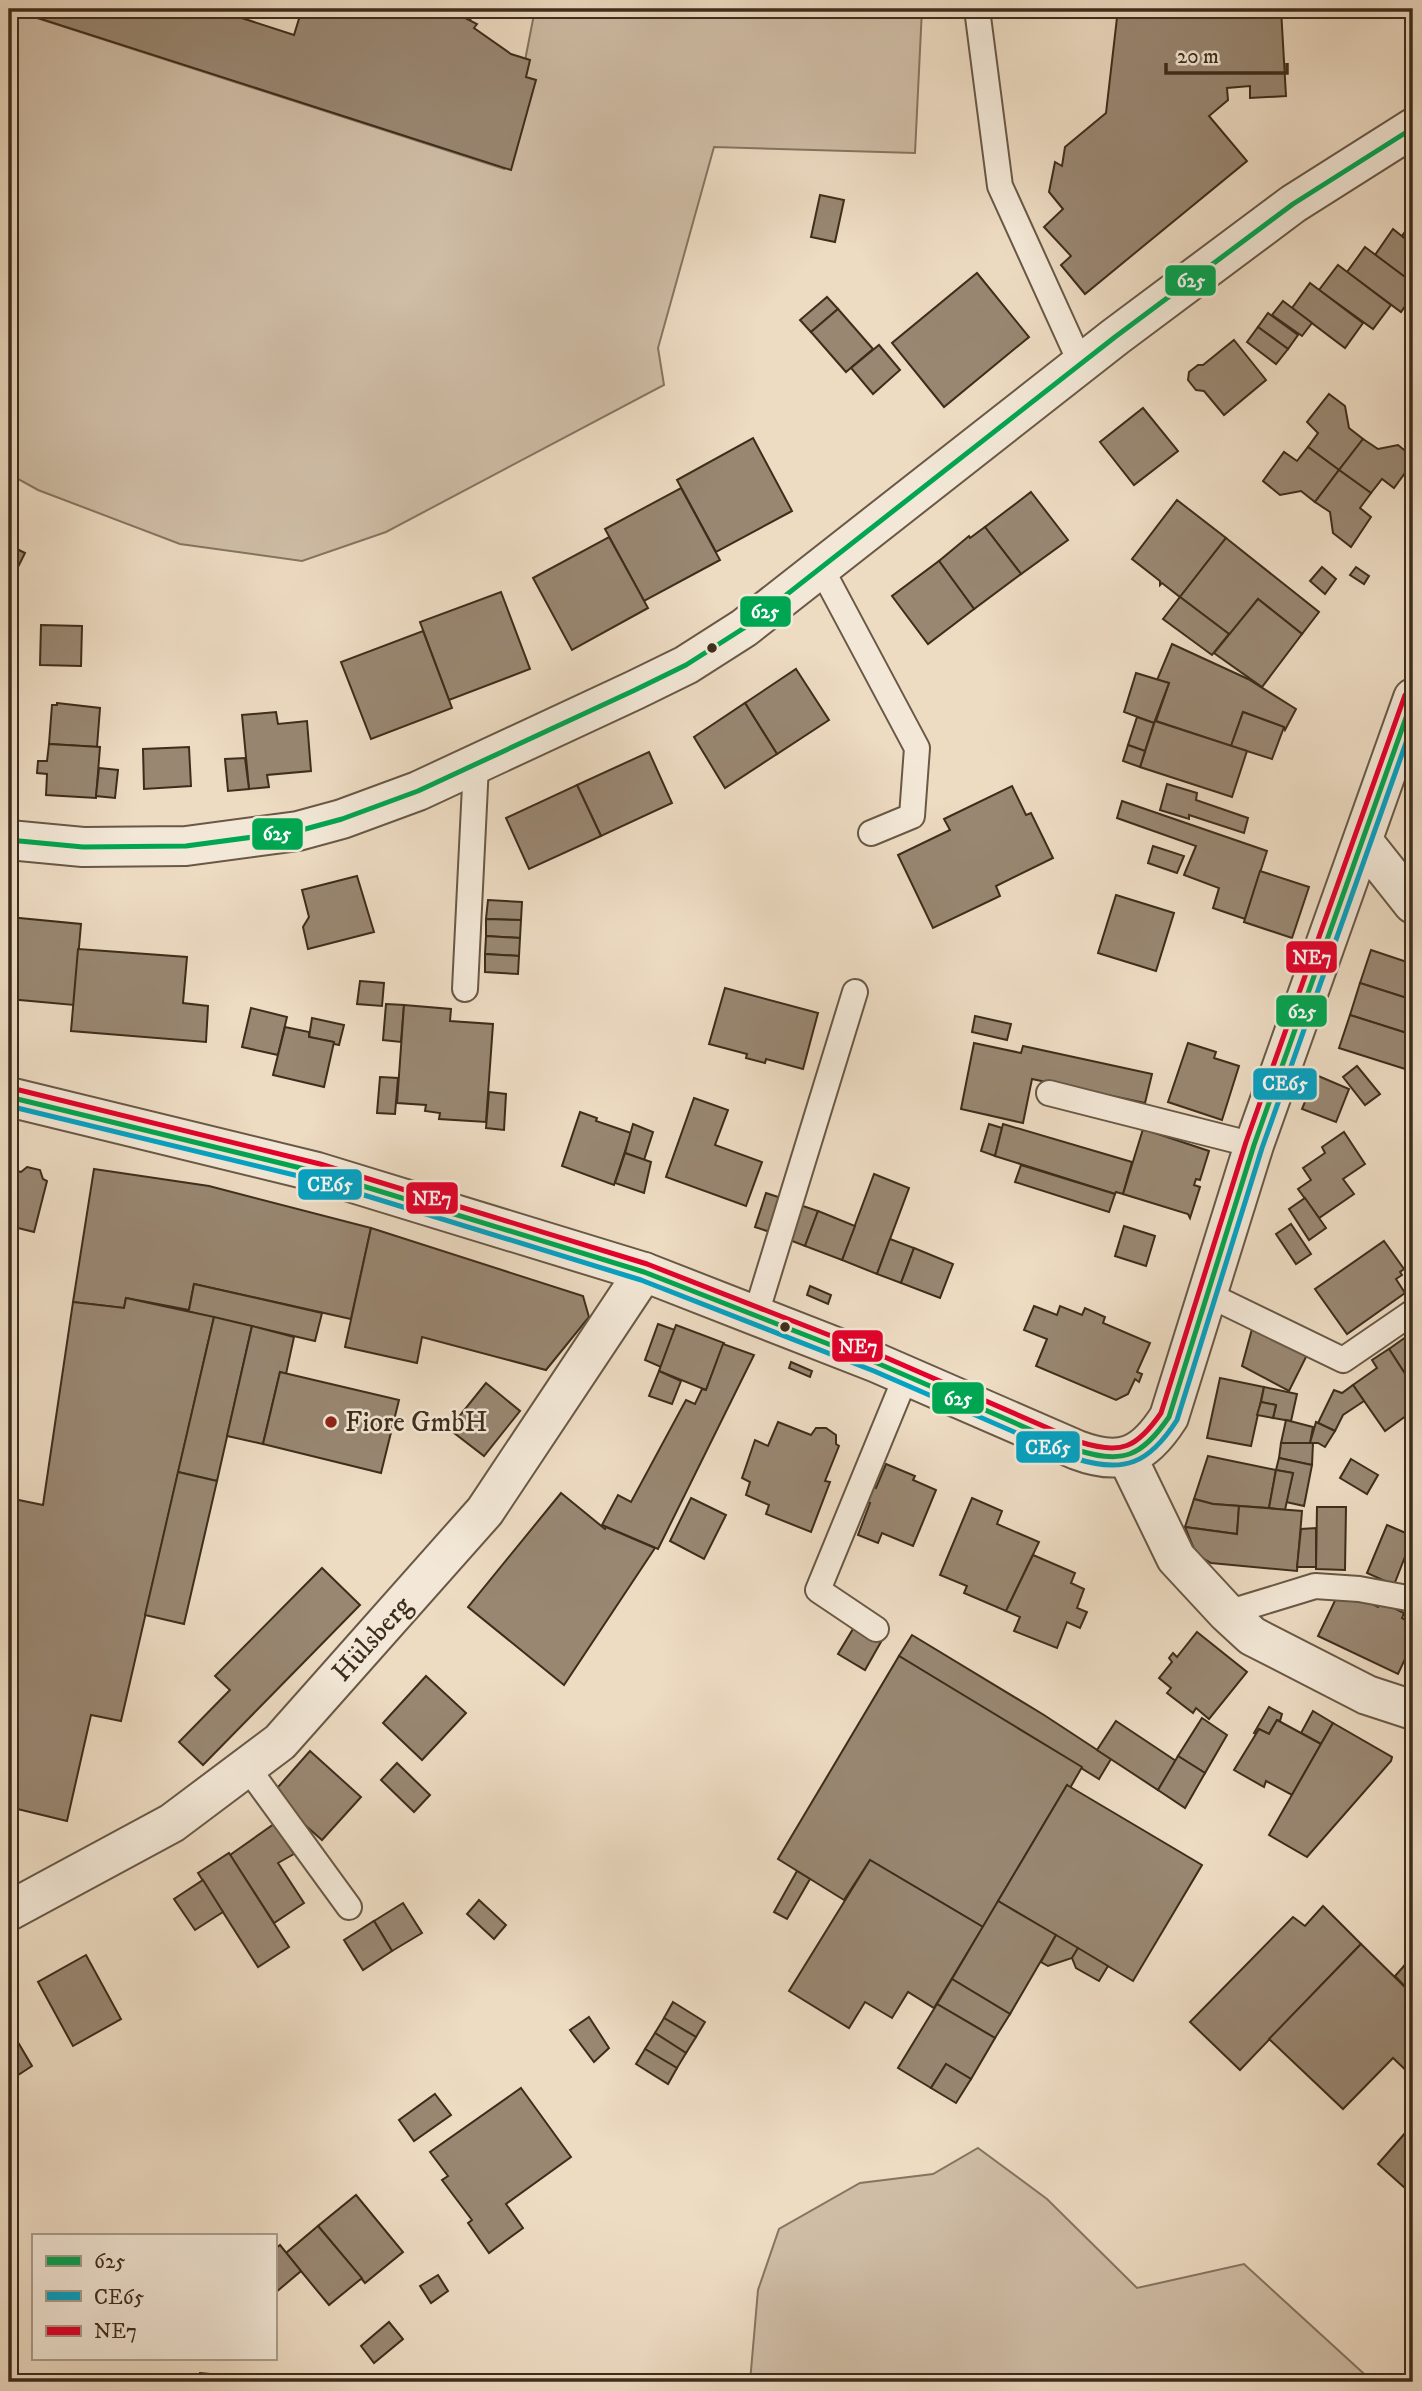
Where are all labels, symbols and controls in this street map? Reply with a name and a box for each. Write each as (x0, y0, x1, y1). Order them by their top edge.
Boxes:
scale bar (1166, 32, 1287, 76)
text: 20 m (1177, 44, 1219, 70)
line badge: 625 (1164, 264, 1217, 297)
text: 625 (1177, 270, 1206, 293)
line badge: 625 (739, 595, 792, 628)
text: 625 (751, 601, 780, 624)
unlabelled marker (705, 641, 719, 655)
line badge: 625 (251, 817, 304, 851)
text: 625 (263, 823, 292, 846)
line badge: NE7 (1285, 940, 1338, 974)
text: NE7 (1292, 947, 1332, 970)
line badge: 625 (1275, 994, 1328, 1028)
text: 625 (1288, 1001, 1317, 1024)
line badge: CE65 (1252, 1067, 1318, 1101)
text: CE65 (1262, 1073, 1308, 1096)
line badge: CE65 (297, 1168, 363, 1201)
text: CE65 (307, 1174, 353, 1197)
line badge: NE7 (405, 1181, 459, 1215)
text: NE7 (412, 1188, 452, 1211)
unlabelled marker (778, 1320, 792, 1334)
line badge: NE7 (831, 1329, 884, 1363)
text: NE7 (838, 1336, 878, 1359)
line badge: 625 (931, 1381, 985, 1415)
text: 625 (944, 1388, 973, 1411)
place label: Fiore GmbH (345, 1405, 488, 1440)
marker: Fiore GmbH (323, 1414, 339, 1430)
line badge: CE65 (1015, 1430, 1081, 1464)
text: CE65 (1025, 1437, 1071, 1460)
street label: Hülsberg (324, 1589, 420, 1689)
legend (32, 2234, 276, 2360)
text: 625 (94, 2249, 126, 2275)
text: CE65 (94, 2285, 144, 2311)
text: NE7 (94, 2319, 137, 2345)

